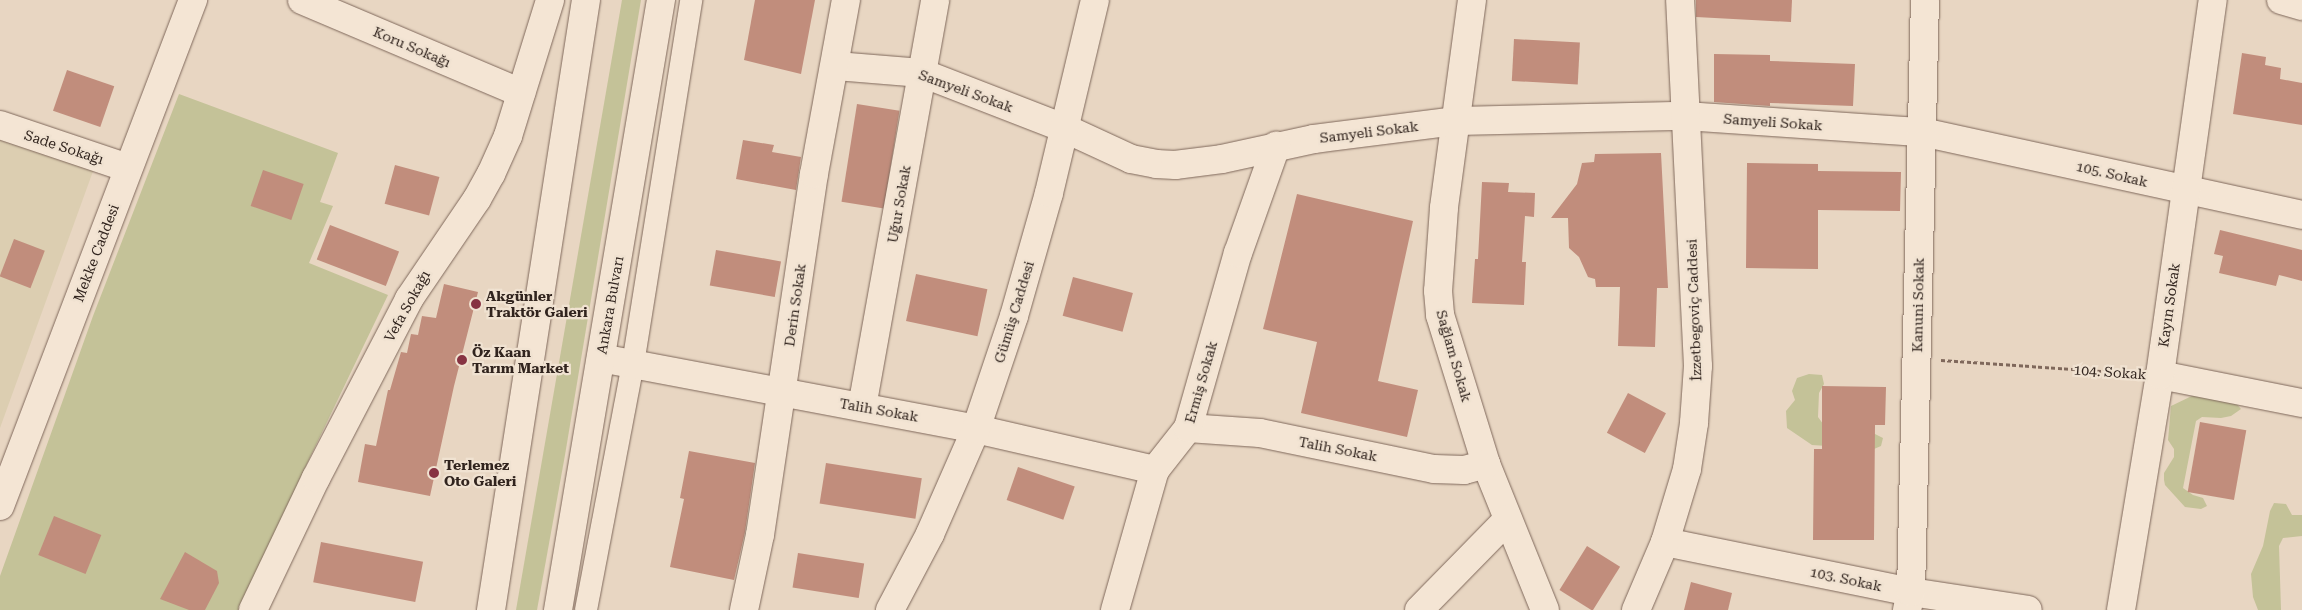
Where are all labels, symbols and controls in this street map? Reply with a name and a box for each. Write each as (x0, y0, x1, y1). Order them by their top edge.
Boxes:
street label: Koru Sokağı (371, 23, 453, 71)
street label: Samyeli Sokak (916, 66, 1016, 116)
street label: Samyeli Sokak (1723, 110, 1823, 134)
street label: Samyeli Sokak (1319, 118, 1419, 146)
street label: Sade Sokağı (22, 126, 106, 168)
street label: 105. Sokak (2075, 158, 2149, 190)
street label: Uğur Sokak (884, 164, 914, 244)
street label: Mekke Caddesi (70, 202, 122, 304)
street label: İzzetbegoviç Caddesi (1683, 239, 1705, 381)
street label: Ankara Bulvarı (593, 255, 627, 355)
street label: Kanuni Sokak (1909, 258, 1927, 352)
street label: Gümüş Caddesi (991, 259, 1037, 365)
street label: Derin Sokak (781, 262, 809, 348)
street label: Kayın Sokak (2155, 262, 2183, 348)
street label: Vefa Sokağı (381, 267, 433, 345)
place label: Akgünler Traktör Galeri (486, 288, 588, 321)
marker: Akgünler Traktör Galeri (470, 298, 482, 310)
street label: Sağlam Sokak (1433, 308, 1475, 404)
street label: Ermiş Sokak (1181, 339, 1221, 425)
place label: Öz Kaan Tarım Market (472, 344, 569, 377)
marker: Öz Kaan Tarım Market (456, 354, 468, 366)
street label: 104. Sokak (2073, 361, 2147, 383)
street label: Talih Sokak (838, 395, 920, 425)
street label: Talih Sokak (1297, 433, 1379, 465)
place label: Terlemez Oto Galeri (444, 457, 516, 490)
marker: Terlemez Oto Galeri (428, 467, 440, 479)
street label: 103. Sokak (1809, 563, 1883, 595)

